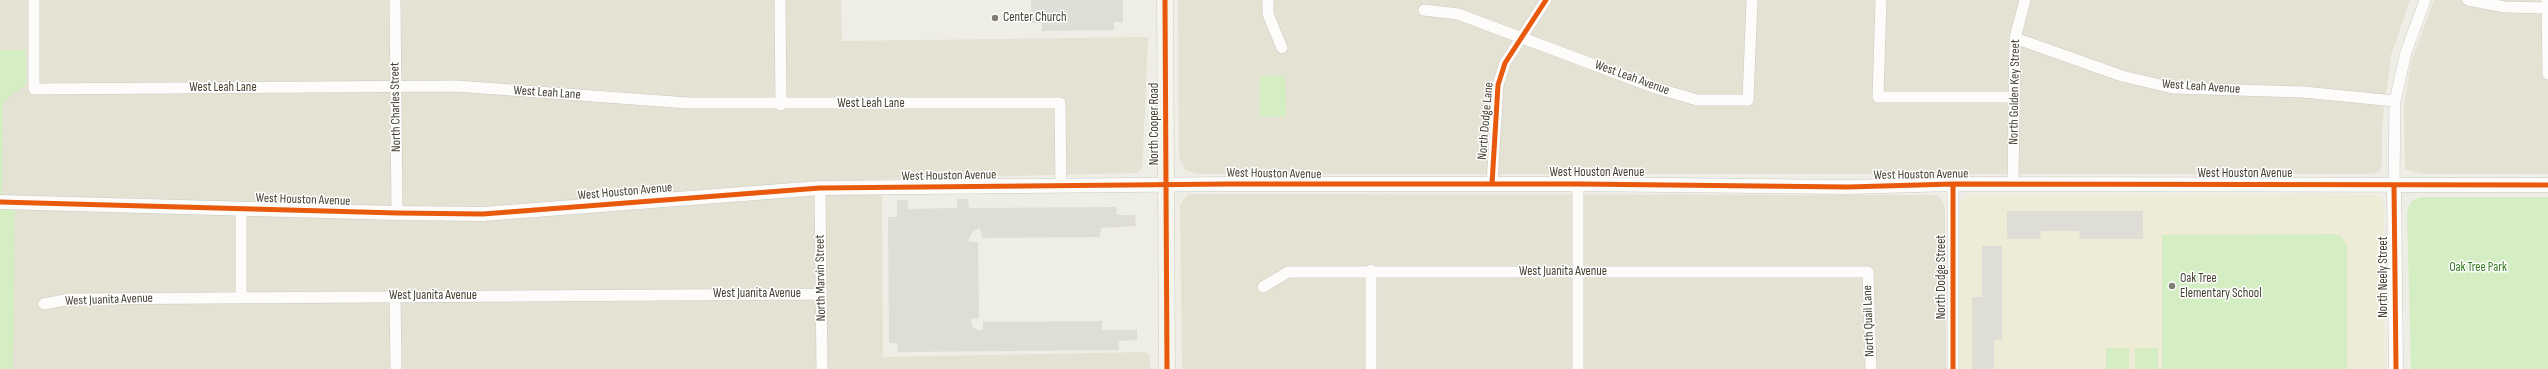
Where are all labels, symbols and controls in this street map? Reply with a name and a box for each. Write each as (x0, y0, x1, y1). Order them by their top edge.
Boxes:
place label: Center Church (1003, 10, 1067, 26)
marker: Center Church (990, 13, 1000, 23)
street label: North Golden Key Street (2006, 39, 2024, 145)
street label: West Leah Avenue (1592, 57, 1672, 99)
street label: North Charles Street (387, 62, 405, 152)
street label: West Leah Avenue (2161, 76, 2241, 98)
street label: West Leah Lane (189, 80, 257, 96)
street label: North Dodge Lane (1475, 82, 1497, 160)
street label: West Leah Lane (513, 83, 581, 103)
street label: North Cooper Road (1147, 83, 1163, 165)
street label: West Leah Lane (837, 96, 905, 112)
street label: West Houston Avenue (1226, 165, 1322, 183)
street label: West Houston Avenue (1550, 165, 1644, 181)
street label: West Houston Avenue (1873, 166, 1969, 184)
street label: West Houston Avenue (2198, 166, 2292, 182)
street label: West Houston Avenue (901, 167, 997, 185)
street label: West Houston Avenue (577, 180, 673, 204)
street label: West Houston Avenue (255, 191, 351, 209)
street label: North Marvin Street (812, 235, 830, 321)
street label: North Dodge Street (1934, 235, 1950, 319)
street label: North Neely Street (2376, 236, 2392, 318)
park label: Oak Tree Park (2449, 260, 2507, 276)
street label: West Juanita Avenue (1519, 264, 1607, 280)
place label: Oak Tree Elementary School (2180, 271, 2262, 302)
marker: Oak Tree Elementary School (2167, 281, 2177, 291)
street label: North Quail Lane (1860, 285, 1878, 357)
street label: West Juanita Avenue (713, 286, 801, 302)
street label: West Juanita Avenue (389, 288, 477, 304)
street label: West Juanita Avenue (65, 291, 153, 309)

